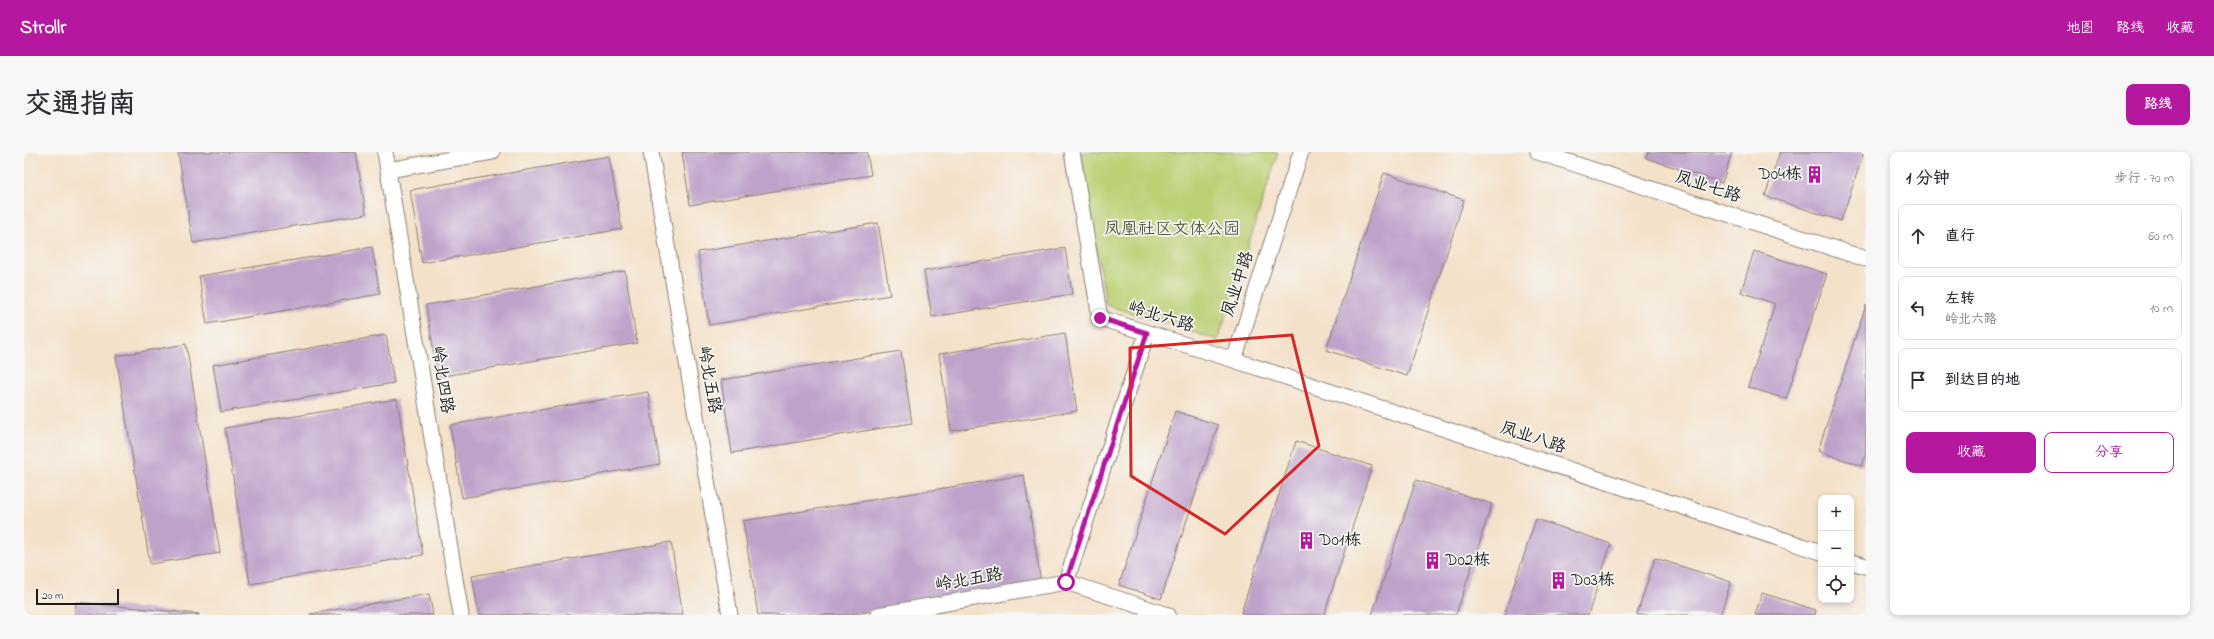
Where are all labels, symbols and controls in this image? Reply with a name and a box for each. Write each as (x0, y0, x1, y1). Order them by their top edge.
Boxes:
text: Strollr (20, 15, 66, 42)
text: 地图 (2066, 18, 2094, 39)
text: 路线 (2116, 18, 2144, 39)
text: 收藏 (2166, 18, 2194, 39)
button: 路线 (2126, 84, 2190, 125)
text: 交通指南 (24, 85, 136, 126)
place label: D04栋 (1757, 162, 1802, 187)
building icon: D04栋 (1805, 164, 1825, 184)
street label: 凤业七路 (1672, 165, 1744, 209)
text: 1 分钟 (1906, 166, 1950, 191)
text: 步行 · 70 m (2114, 169, 2174, 188)
park label: 凤凰社区文体公园 (1104, 217, 1240, 242)
icon: ahead (1907, 225, 1929, 247)
text: 直行 (1945, 225, 1975, 247)
text: 60 m (2148, 227, 2173, 246)
street label: 凤业中路 (1216, 248, 1260, 320)
text: 左转 (1945, 288, 1975, 310)
street label: 岭北六路 (1125, 295, 1197, 339)
icon: left (1907, 297, 1929, 319)
text: 10 m (2150, 299, 2173, 318)
route end (1091, 309, 1109, 327)
text: 岭北六路 (1945, 310, 1997, 329)
street label: 岭北四路 (424, 344, 460, 416)
street label: 岭北五路 (691, 344, 727, 416)
icon: arrive (1907, 369, 1929, 391)
text: 到达目的地 (1945, 369, 2020, 391)
street label: 凤业八路 (1497, 416, 1569, 460)
button: 收藏 (1906, 432, 2036, 473)
button: 分享 (2044, 432, 2174, 473)
map controls (1818, 495, 1854, 603)
button: + (1818, 495, 1854, 531)
place label: D01栋 (1318, 528, 1361, 553)
building icon: D01栋 (1296, 530, 1316, 550)
button: − (1818, 531, 1854, 567)
place label: D02栋 (1444, 548, 1490, 573)
building icon: D02栋 (1422, 550, 1442, 570)
street label: 岭北五路 (933, 562, 1005, 598)
button: locate (1818, 567, 1854, 603)
place label: D03栋 (1570, 568, 1615, 593)
building icon: D03栋 (1548, 570, 1568, 590)
route start (1057, 573, 1075, 591)
scale bar (36, 587, 119, 606)
text: 20 m (42, 588, 64, 604)

